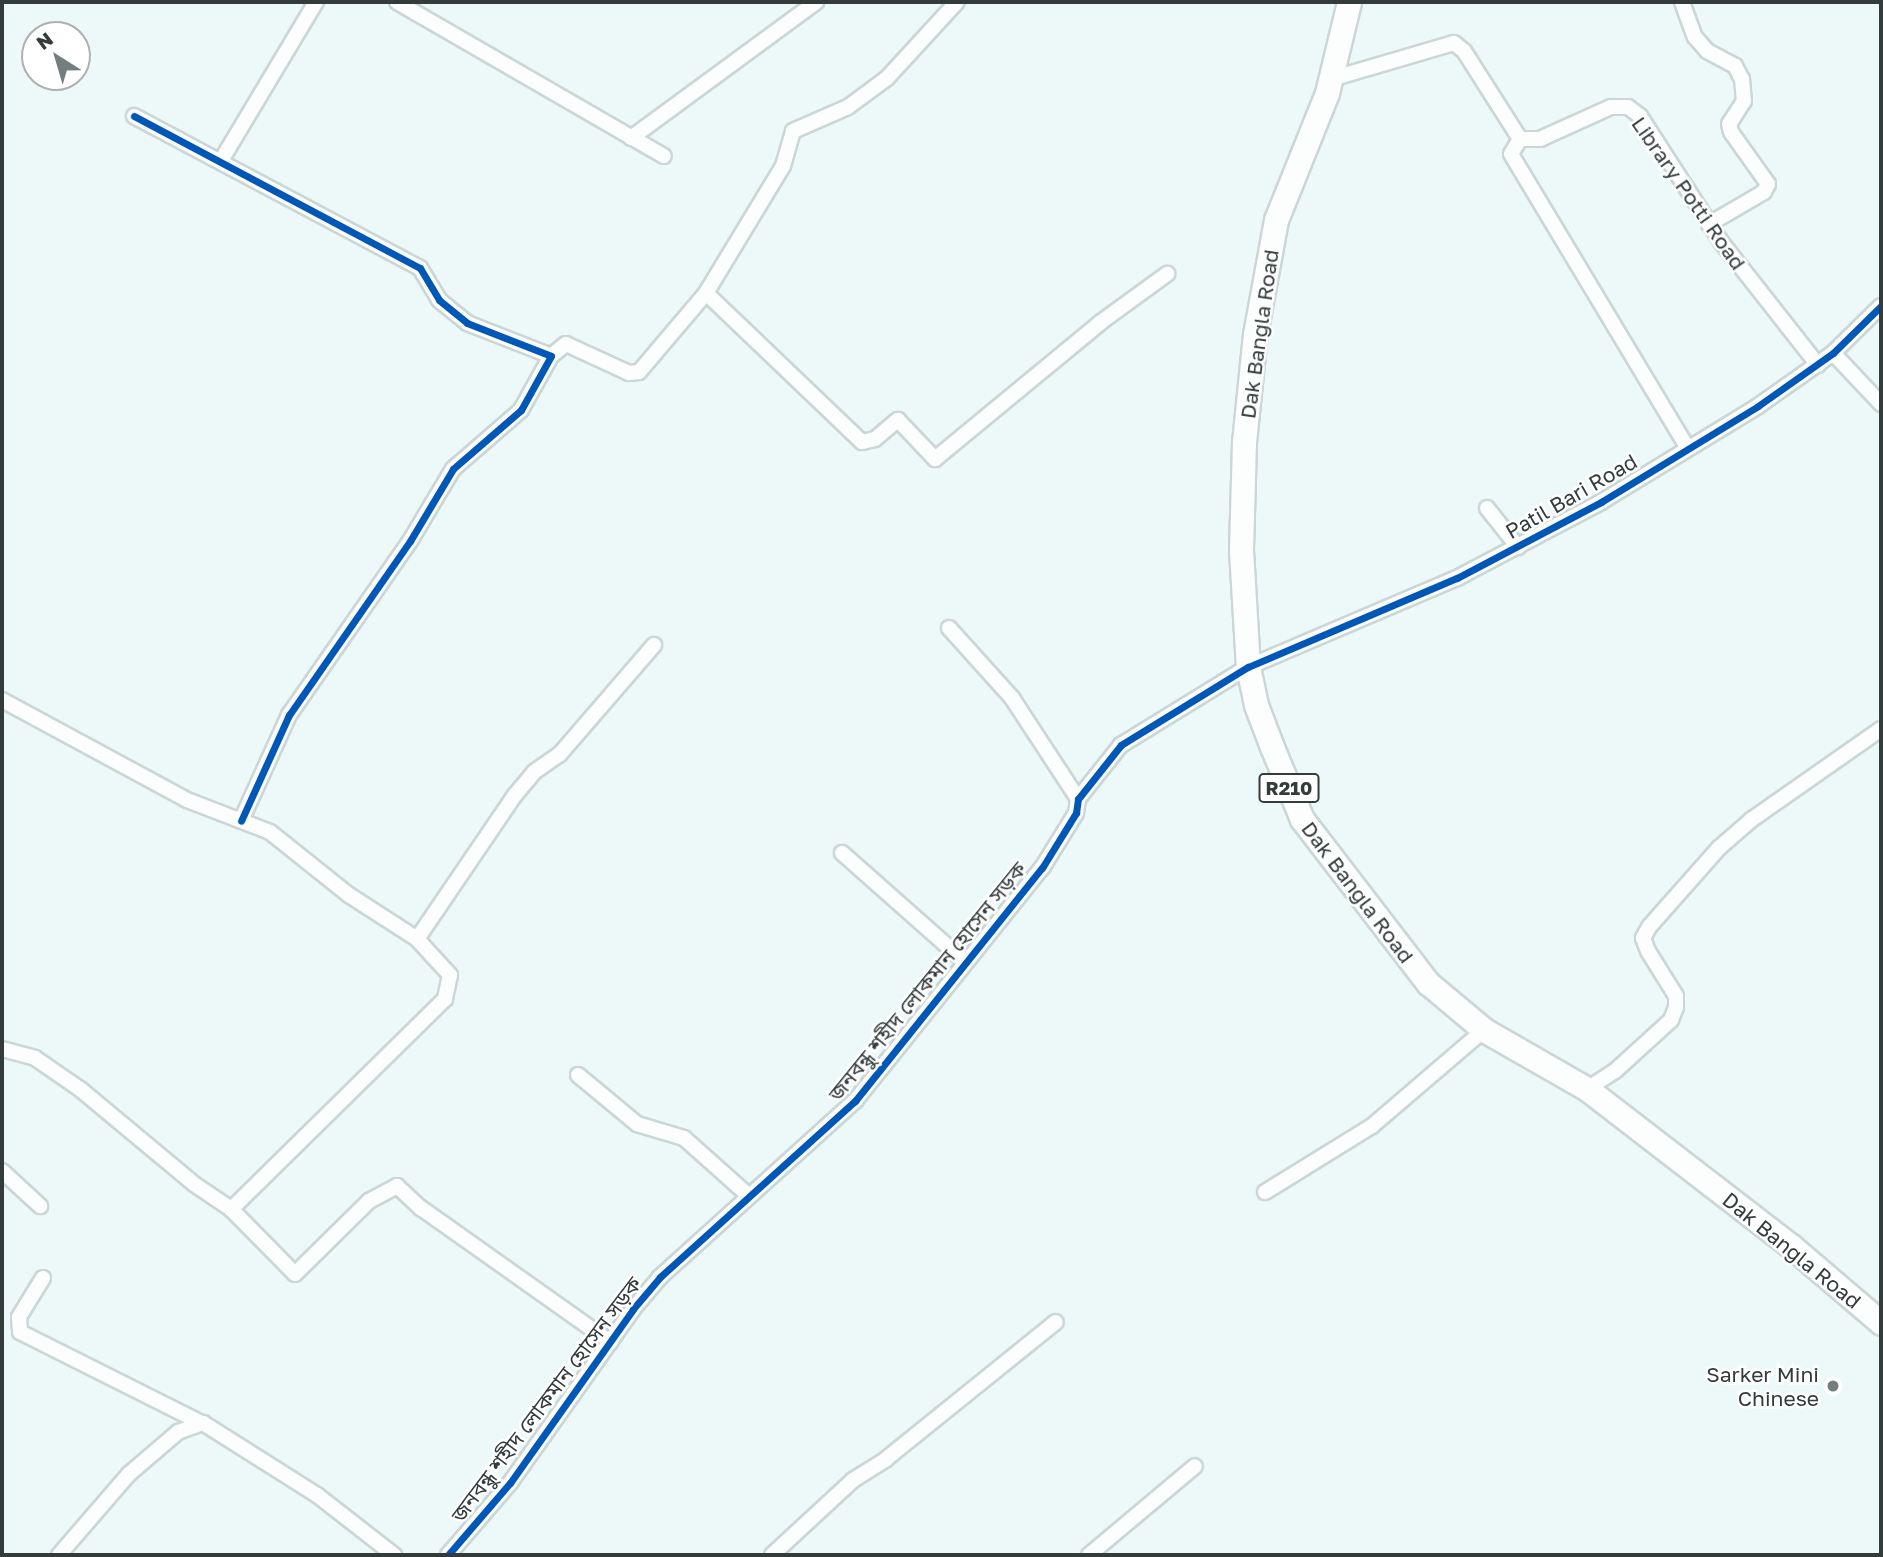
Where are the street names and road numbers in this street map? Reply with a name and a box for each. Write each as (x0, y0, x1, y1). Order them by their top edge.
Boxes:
street label: Library Potti Road (1627, 112, 1751, 274)
street label: Dak Bangla Road (1235, 248, 1283, 420)
street label: Patil Bari Road (1501, 448, 1641, 544)
road number: R210 (1258, 772, 1320, 804)
street label: Dak Bangla Road (1297, 816, 1419, 968)
street label: জনবন্ধু শহীদ লোকমান হোসেন সড়ক (823, 856, 1031, 1106)
street label: Dak Bangla Road (1718, 1186, 1866, 1314)
street label: জনবন্ধু শহীদ লোকমান হোসেন সড়ক (446, 1272, 646, 1526)

